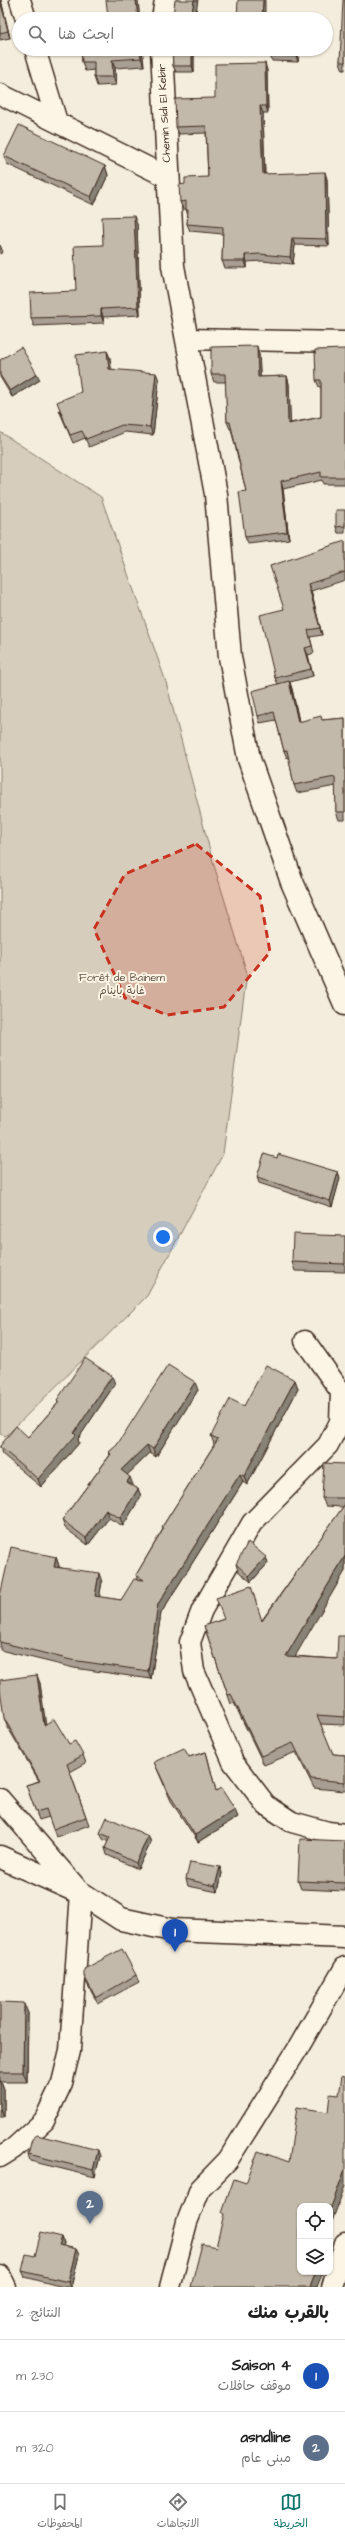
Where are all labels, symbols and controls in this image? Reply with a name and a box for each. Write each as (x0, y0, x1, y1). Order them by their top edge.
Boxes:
search box (12, 12, 333, 56)
icon: search (26, 23, 48, 45)
text: ابحث هنا (58, 24, 114, 45)
street label: Chemin Sidi El Kebir (154, 63, 174, 163)
park label: Forêt de Baïnem غابة باينام (79, 970, 165, 999)
your location (153, 1227, 173, 1247)
pin: 1 (162, 1919, 188, 1952)
pin: 2 (77, 2191, 103, 2224)
map controls (297, 2203, 333, 2275)
button: locate (297, 2203, 333, 2239)
button: layers (297, 2239, 333, 2275)
text: بالقرب منك (248, 2301, 329, 2325)
text: النتائج: 2 (16, 2304, 61, 2322)
text: 4 Saison (232, 2355, 291, 2376)
text: 230 m (16, 2367, 54, 2385)
text: 1 (315, 2367, 317, 2385)
text: موقف حافلات (218, 2377, 291, 2395)
text: asndline (240, 2427, 291, 2448)
text: 320 m (16, 2439, 54, 2457)
text: 2 (312, 2439, 320, 2457)
text: مبنى عام (241, 2449, 291, 2467)
tab: المحفوظات (37, 2491, 82, 2533)
tab: الاتجاهات (157, 2491, 199, 2533)
tab: الخريطة (274, 2491, 308, 2533)

